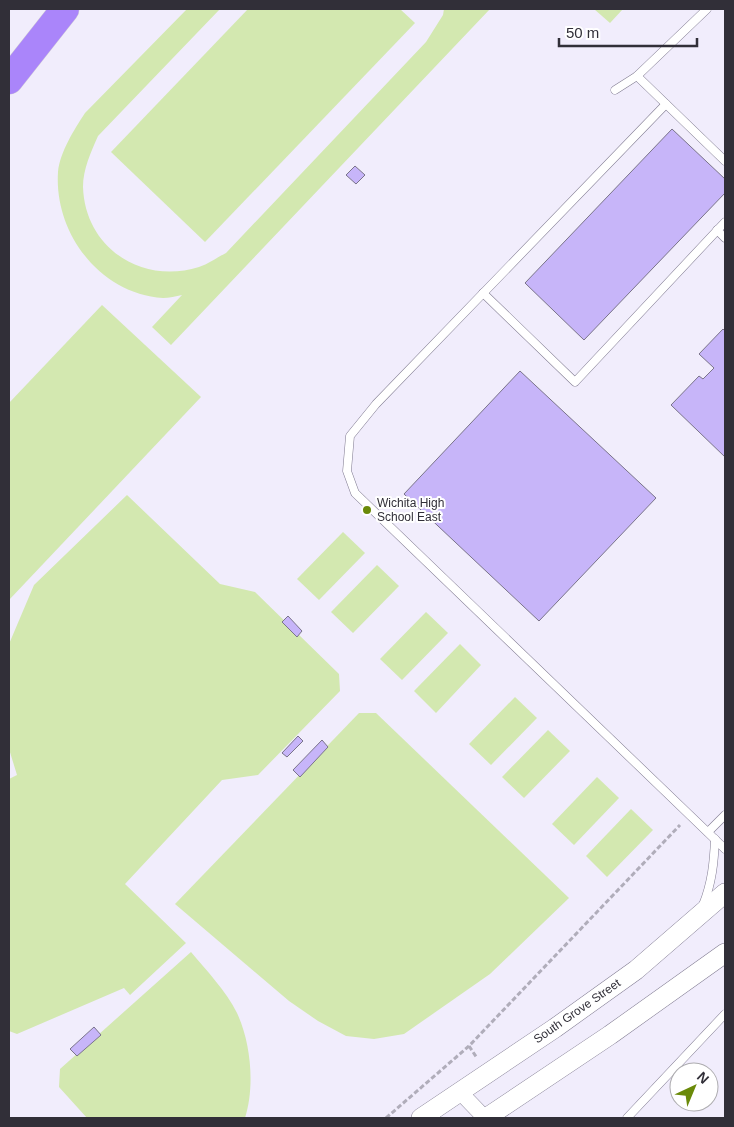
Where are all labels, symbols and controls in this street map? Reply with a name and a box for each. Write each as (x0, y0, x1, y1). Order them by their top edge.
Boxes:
scale bar (559, 15, 696, 47)
text: 50 m (566, 24, 599, 41)
place label: Wichita High School East (377, 496, 444, 524)
marker: Wichita High School East (361, 504, 373, 516)
street label: South Grove Street (531, 975, 624, 1046)
north arrow (669, 1062, 719, 1112)
text: N (694, 1068, 712, 1087)

